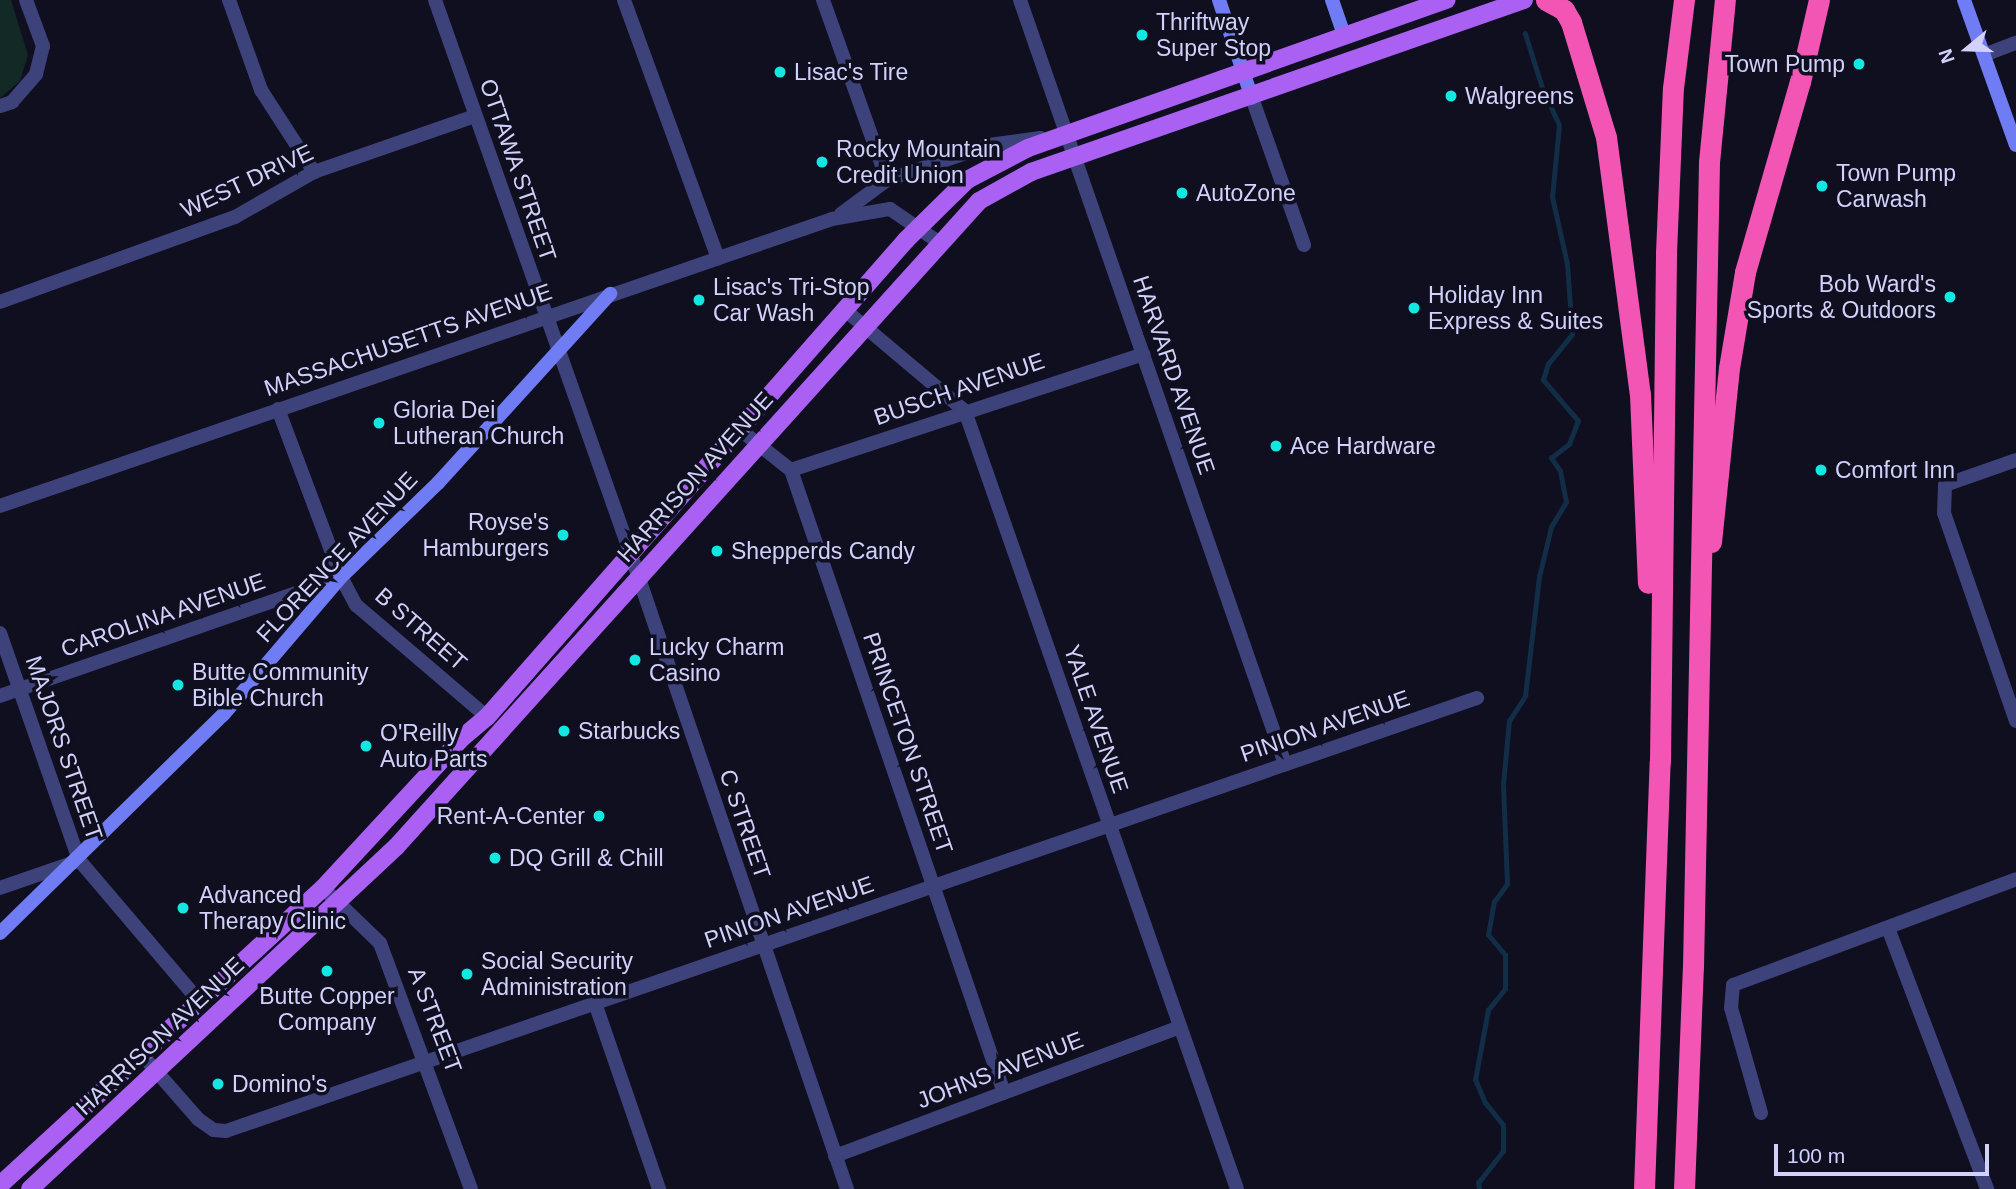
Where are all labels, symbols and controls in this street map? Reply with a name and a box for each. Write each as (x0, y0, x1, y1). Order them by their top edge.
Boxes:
place label: Thriftway Super Stop (1156, 8, 1271, 62)
north arrow (1932, 14, 2002, 84)
marker: Thriftway Super Stop (1134, 27, 1150, 43)
text: N (1935, 46, 1959, 66)
place label: Town Pump (1725, 50, 1845, 78)
marker: Town Pump (1851, 56, 1867, 72)
place label: Lisac's Tire (794, 58, 909, 86)
marker: Lisac's Tire (772, 64, 788, 80)
street label: OTTAWA STREET (474, 75, 562, 265)
place label: Walgreens (1465, 82, 1574, 110)
marker: Walgreens (1443, 88, 1459, 104)
place label: Rocky Mountain Credit Union (836, 135, 1001, 189)
street label: WEST DRIVE (176, 138, 318, 224)
marker: Rocky Mountain Credit Union (814, 154, 830, 170)
place label: Town Pump Carwash (1836, 159, 1956, 213)
marker: Town Pump Carwash (1814, 178, 1830, 194)
place label: AutoZone (1196, 179, 1296, 207)
marker: AutoZone (1174, 185, 1190, 201)
place label: Bob Ward's Sports & Outdoors (1747, 270, 1936, 324)
street label: HARVARD AVENUE (1127, 271, 1221, 479)
place label: Lisac's Tri-Stop Car Wash (713, 273, 870, 327)
street label: MASSACHUSETTS AVENUE (260, 278, 556, 402)
place label: Holiday Inn Express & Suites (1428, 281, 1603, 335)
marker: Bob Ward's Sports & Outdoors (1942, 289, 1958, 305)
marker: Lisac's Tri-Stop Car Wash (691, 292, 707, 308)
marker: Holiday Inn Express & Suites (1406, 300, 1422, 316)
street label: BUSCH AVENUE (870, 347, 1048, 431)
street label: HARRISON AVENUE (611, 386, 779, 568)
place label: Gloria Dei Lutheran Church (393, 396, 564, 450)
marker: Gloria Dei Lutheran Church (371, 415, 387, 431)
place label: Ace Hardware (1290, 432, 1436, 460)
marker: Ace Hardware (1268, 438, 1284, 454)
place label: Comfort Inn (1835, 456, 1955, 484)
marker: Comfort Inn (1813, 462, 1829, 478)
street label: FLORENCE AVENUE (250, 465, 424, 649)
place label: Royse's Hamburgers (422, 508, 549, 562)
marker: Royse's Hamburgers (555, 527, 571, 543)
place label: Shepperds Candy (731, 537, 915, 565)
marker: Shepperds Candy (709, 543, 725, 559)
street label: CAROLINA AVENUE (56, 567, 270, 663)
street label: B STREET (370, 582, 472, 676)
street label: PRINCETON STREET (857, 629, 959, 857)
place label: Lucky Charm Casino (649, 633, 784, 687)
street label: YALE AVENUE (1057, 641, 1135, 797)
street label: MAJORS STREET (20, 652, 108, 844)
marker: Lucky Charm Casino (627, 652, 643, 668)
place label: Butte Community Bible Church (192, 658, 368, 712)
marker: Butte Community Bible Church (170, 677, 186, 693)
street label: PINION AVENUE (1236, 684, 1414, 768)
place label: Starbucks (578, 717, 680, 745)
place label: O'Reilly Auto Parts (380, 719, 487, 773)
marker: Starbucks (556, 723, 572, 739)
marker: O'Reilly Auto Parts (358, 738, 374, 754)
street label: C STREET (713, 766, 777, 882)
place label: Rent-A-Center (437, 802, 585, 830)
marker: Rent-A-Center (591, 808, 607, 824)
place label: DQ Grill & Chill (509, 844, 664, 872)
marker: DQ Grill & Chill (487, 850, 503, 866)
street label: PINION AVENUE (700, 870, 878, 954)
place label: Advanced Therapy Clinic (199, 881, 346, 935)
marker: Advanced Therapy Clinic (173, 898, 193, 918)
place label: Social Security Administration (481, 947, 633, 1001)
street label: HARRISON AVENUE (70, 951, 250, 1121)
marker: Butte Copper Company (319, 963, 335, 979)
street label: A STREET (402, 963, 468, 1077)
marker: Social Security Administration (459, 966, 475, 982)
place label: Butte Copper Company (259, 982, 395, 1036)
street label: JOHNS AVENUE (912, 1025, 1088, 1115)
place label: Domino's (232, 1070, 327, 1098)
marker: Domino's (210, 1076, 226, 1092)
scale bar (1778, 1130, 1993, 1174)
text: 100 m (1787, 1144, 1845, 1167)

